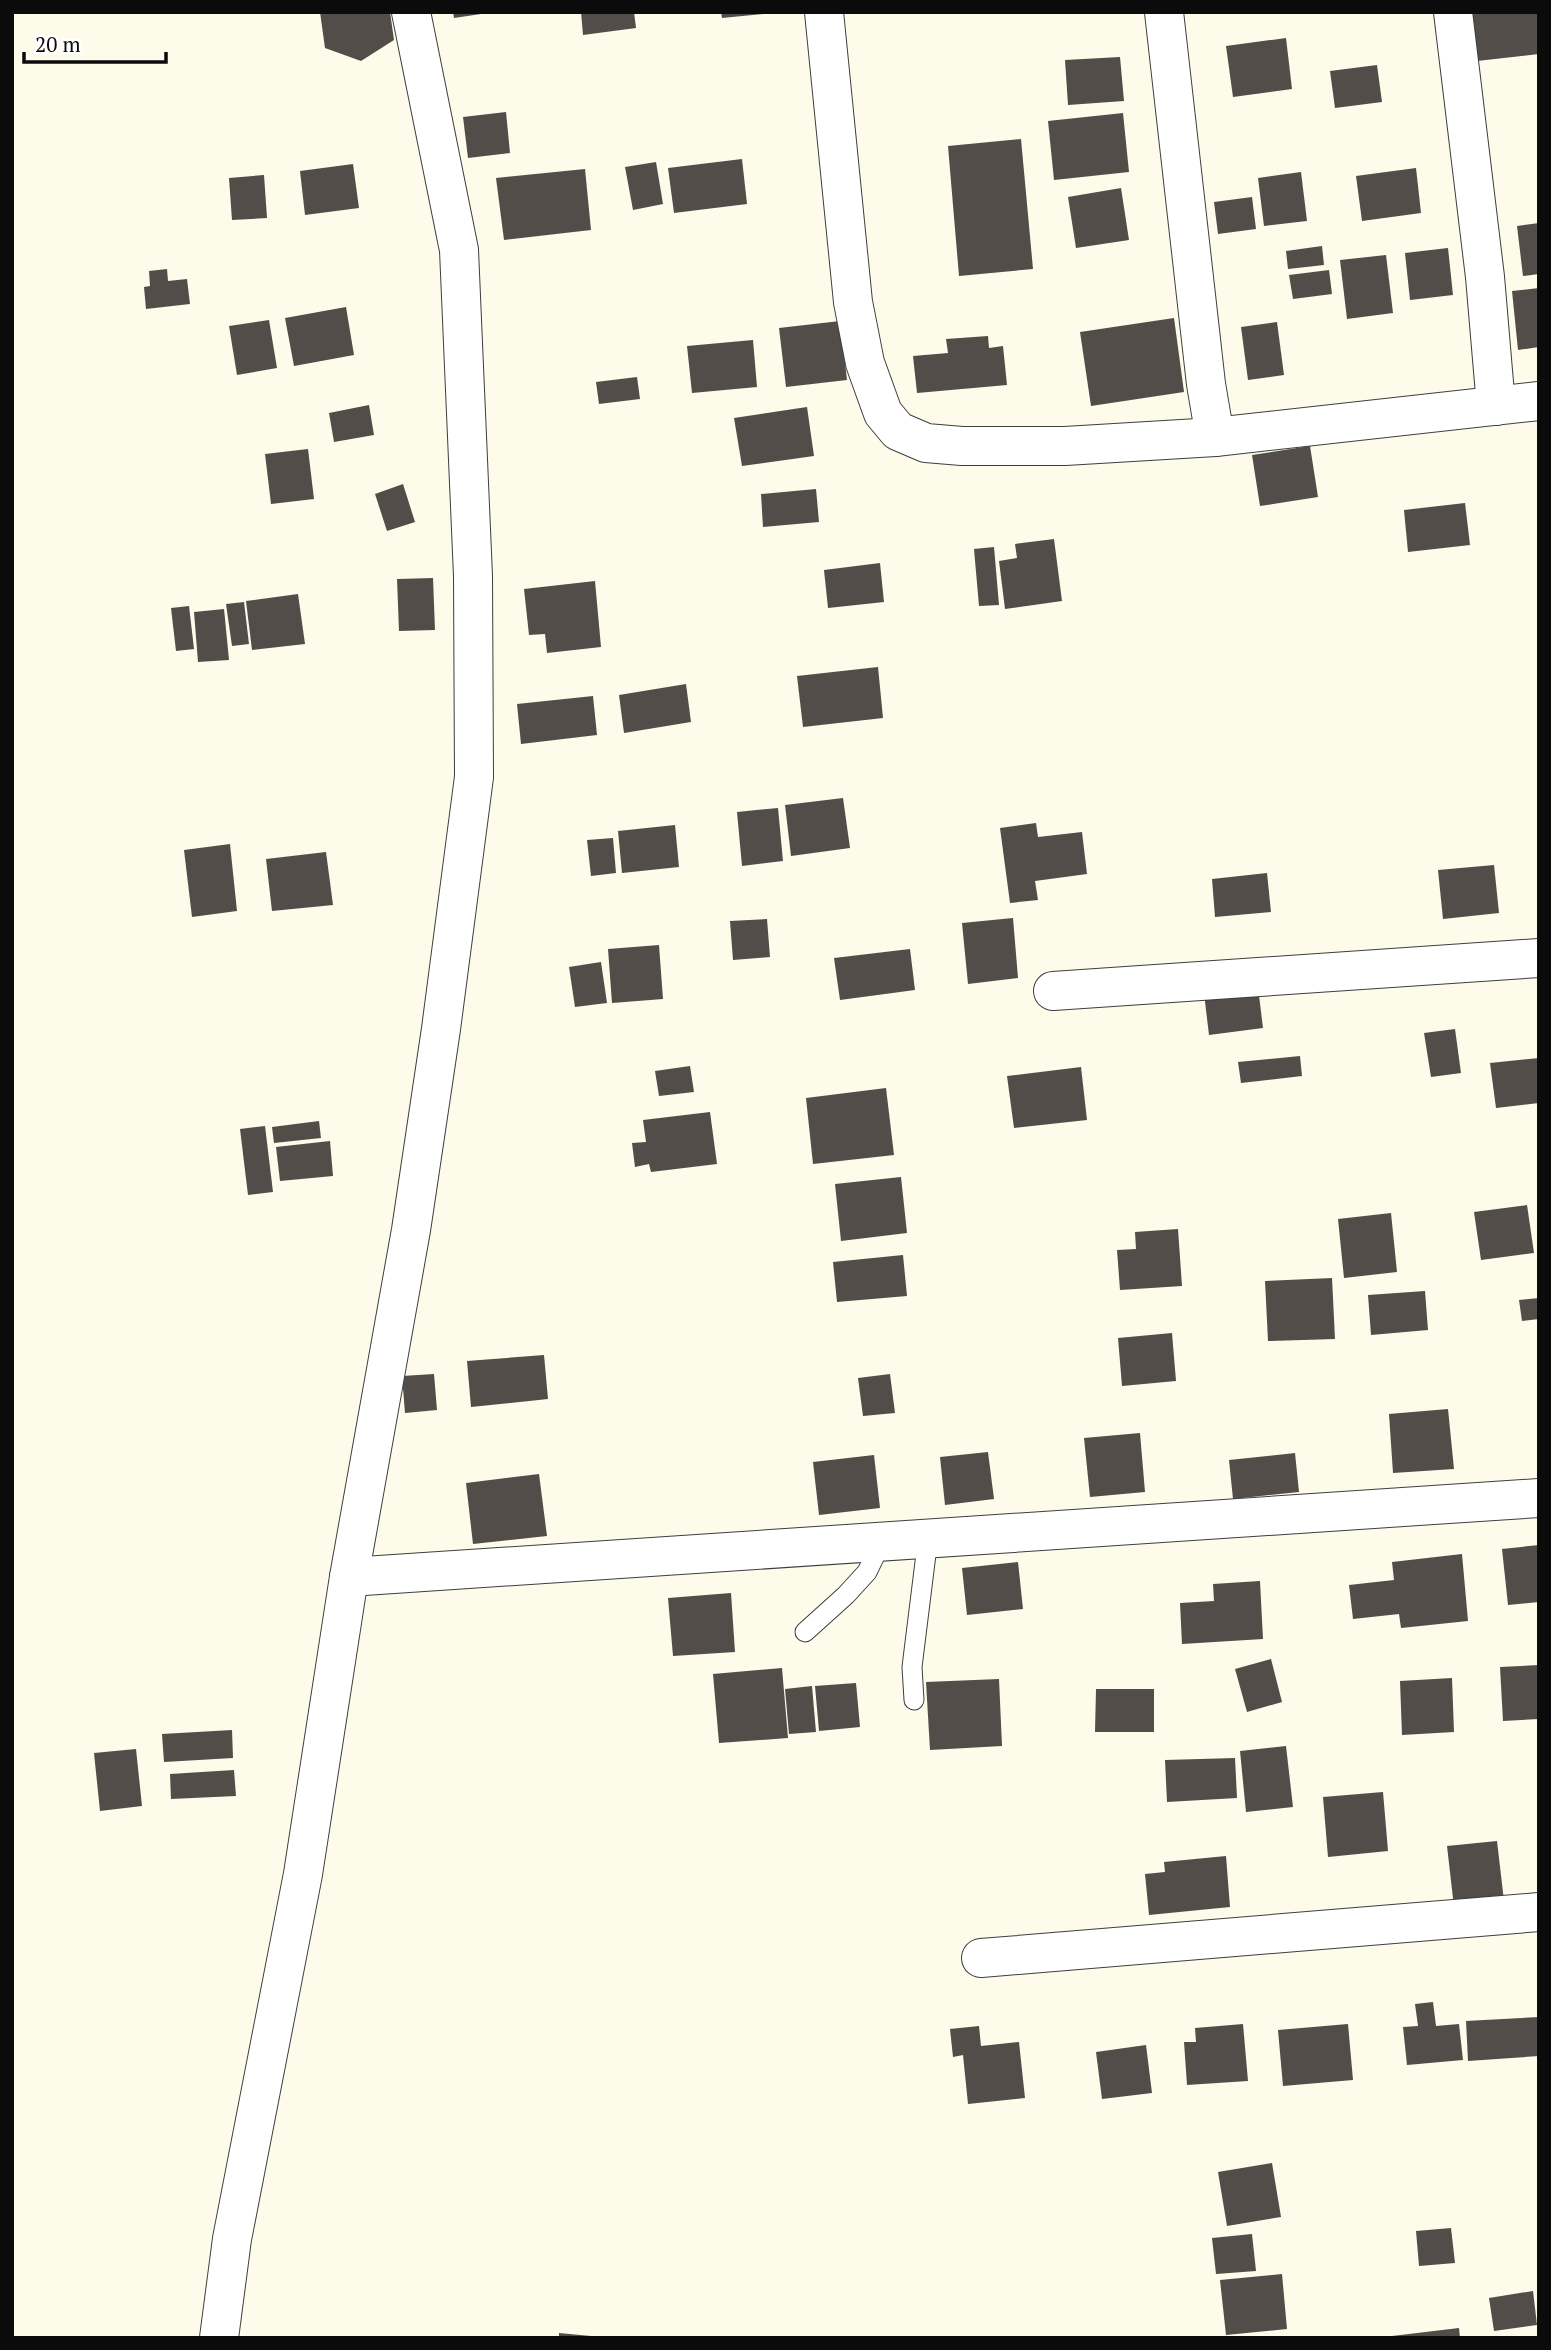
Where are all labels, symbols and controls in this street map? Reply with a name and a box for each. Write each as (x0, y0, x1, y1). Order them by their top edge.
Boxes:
scale bar (24, 21, 166, 65)
text: 20 m (35, 30, 81, 58)

